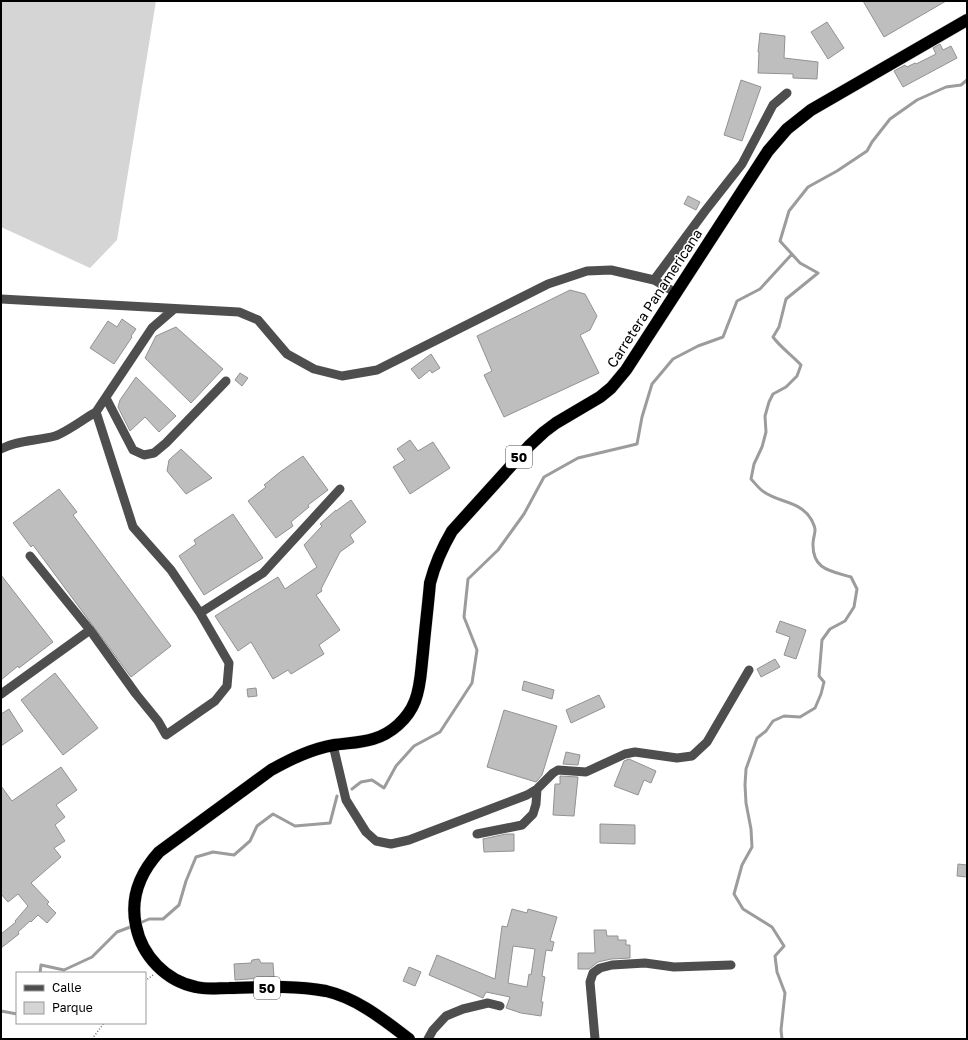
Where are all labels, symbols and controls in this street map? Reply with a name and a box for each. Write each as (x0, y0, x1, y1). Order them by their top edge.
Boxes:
street label: Carretera Panamericana (603, 225, 705, 371)
road number: 50 (506, 446, 532, 468)
legend (16, 972, 146, 1024)
road number: 50 (254, 977, 280, 999)
text: Calle (52, 980, 82, 995)
text: Parque (52, 1000, 93, 1015)

